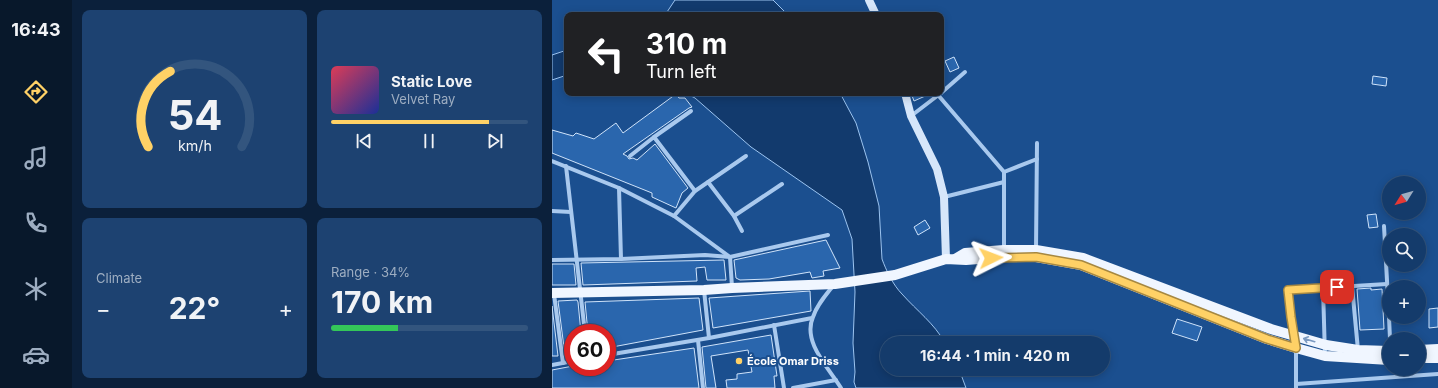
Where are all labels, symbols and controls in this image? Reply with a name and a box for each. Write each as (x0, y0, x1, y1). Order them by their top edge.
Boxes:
text: 16:43 (11, 19, 61, 40)
text: 310 m (646, 27, 727, 61)
icon: left (580, 28, 632, 80)
text: Turn left (646, 61, 716, 82)
text: Static Love (391, 72, 472, 91)
icon: directions (22, 78, 50, 106)
text: 54 (167, 90, 222, 140)
text: Velvet Ray (391, 91, 455, 107)
icon: previous (353, 130, 375, 152)
icon: pause (418, 130, 440, 152)
icon: next (484, 130, 506, 152)
text: km/h (178, 136, 211, 153)
icon: music (22, 144, 50, 172)
north arrow (1382, 176, 1426, 220)
map controls (1382, 176, 1426, 376)
icon: phone (22, 209, 50, 237)
button: search (1382, 228, 1426, 272)
position arrow (970, 237, 1012, 279)
text: Range · 34% (331, 264, 410, 280)
text: Climate (96, 270, 142, 286)
pin (1320, 270, 1354, 304)
icon: climate (22, 275, 50, 303)
icon: arrive (1326, 276, 1348, 298)
button: + (1382, 280, 1426, 324)
text: 170 km (331, 284, 433, 320)
text: 22° (169, 290, 220, 326)
text: − (96, 296, 111, 322)
text: + (278, 296, 293, 322)
speed limit sign: 60 (564, 324, 616, 376)
button: − (1382, 332, 1426, 376)
one-way arrow (1303, 336, 1316, 343)
icon: car (22, 341, 50, 369)
text: 16:44 · 1 min · 420 m (920, 346, 1070, 365)
place label: École Omar Driss (747, 354, 839, 368)
marker: École Omar Driss (734, 356, 744, 366)

